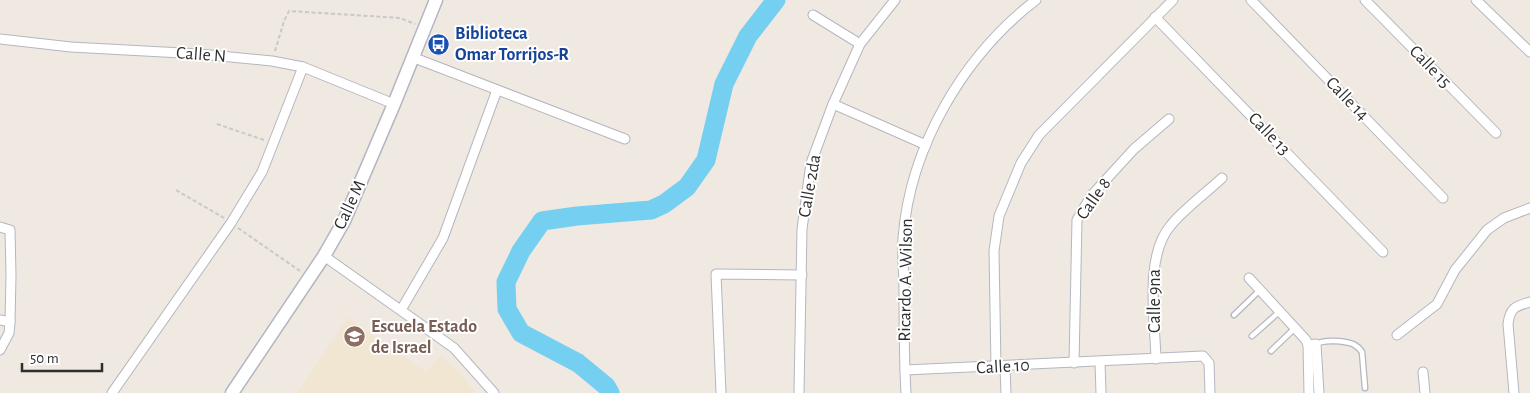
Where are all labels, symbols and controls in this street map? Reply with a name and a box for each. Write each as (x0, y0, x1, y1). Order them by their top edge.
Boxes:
place label: Biblioteca Omar Torrijos-R (455, 25, 569, 64)
bus stop icon: Biblioteca Omar Torrijos-R (427, 32, 451, 56)
street label: Calle 15 (1406, 42, 1454, 92)
street label: Calle N (175, 44, 227, 66)
street label: Calle 14 (1322, 74, 1372, 124)
street label: Calle 13 (1245, 109, 1293, 159)
street label: Calle 2da (796, 153, 824, 219)
street label: Calle 8 (1073, 175, 1115, 223)
street label: Calle M (331, 178, 369, 232)
street label: Ricardo A. Wilson (896, 218, 916, 342)
street label: Calle 9na (1146, 269, 1164, 333)
place label: Escuela Estado de Israel (371, 318, 477, 357)
school or university icon: Escuela Estado de Israel (343, 325, 367, 349)
scale bar (22, 340, 102, 372)
text: 50 m (30, 351, 59, 366)
street label: Calle 10 (976, 357, 1030, 377)

